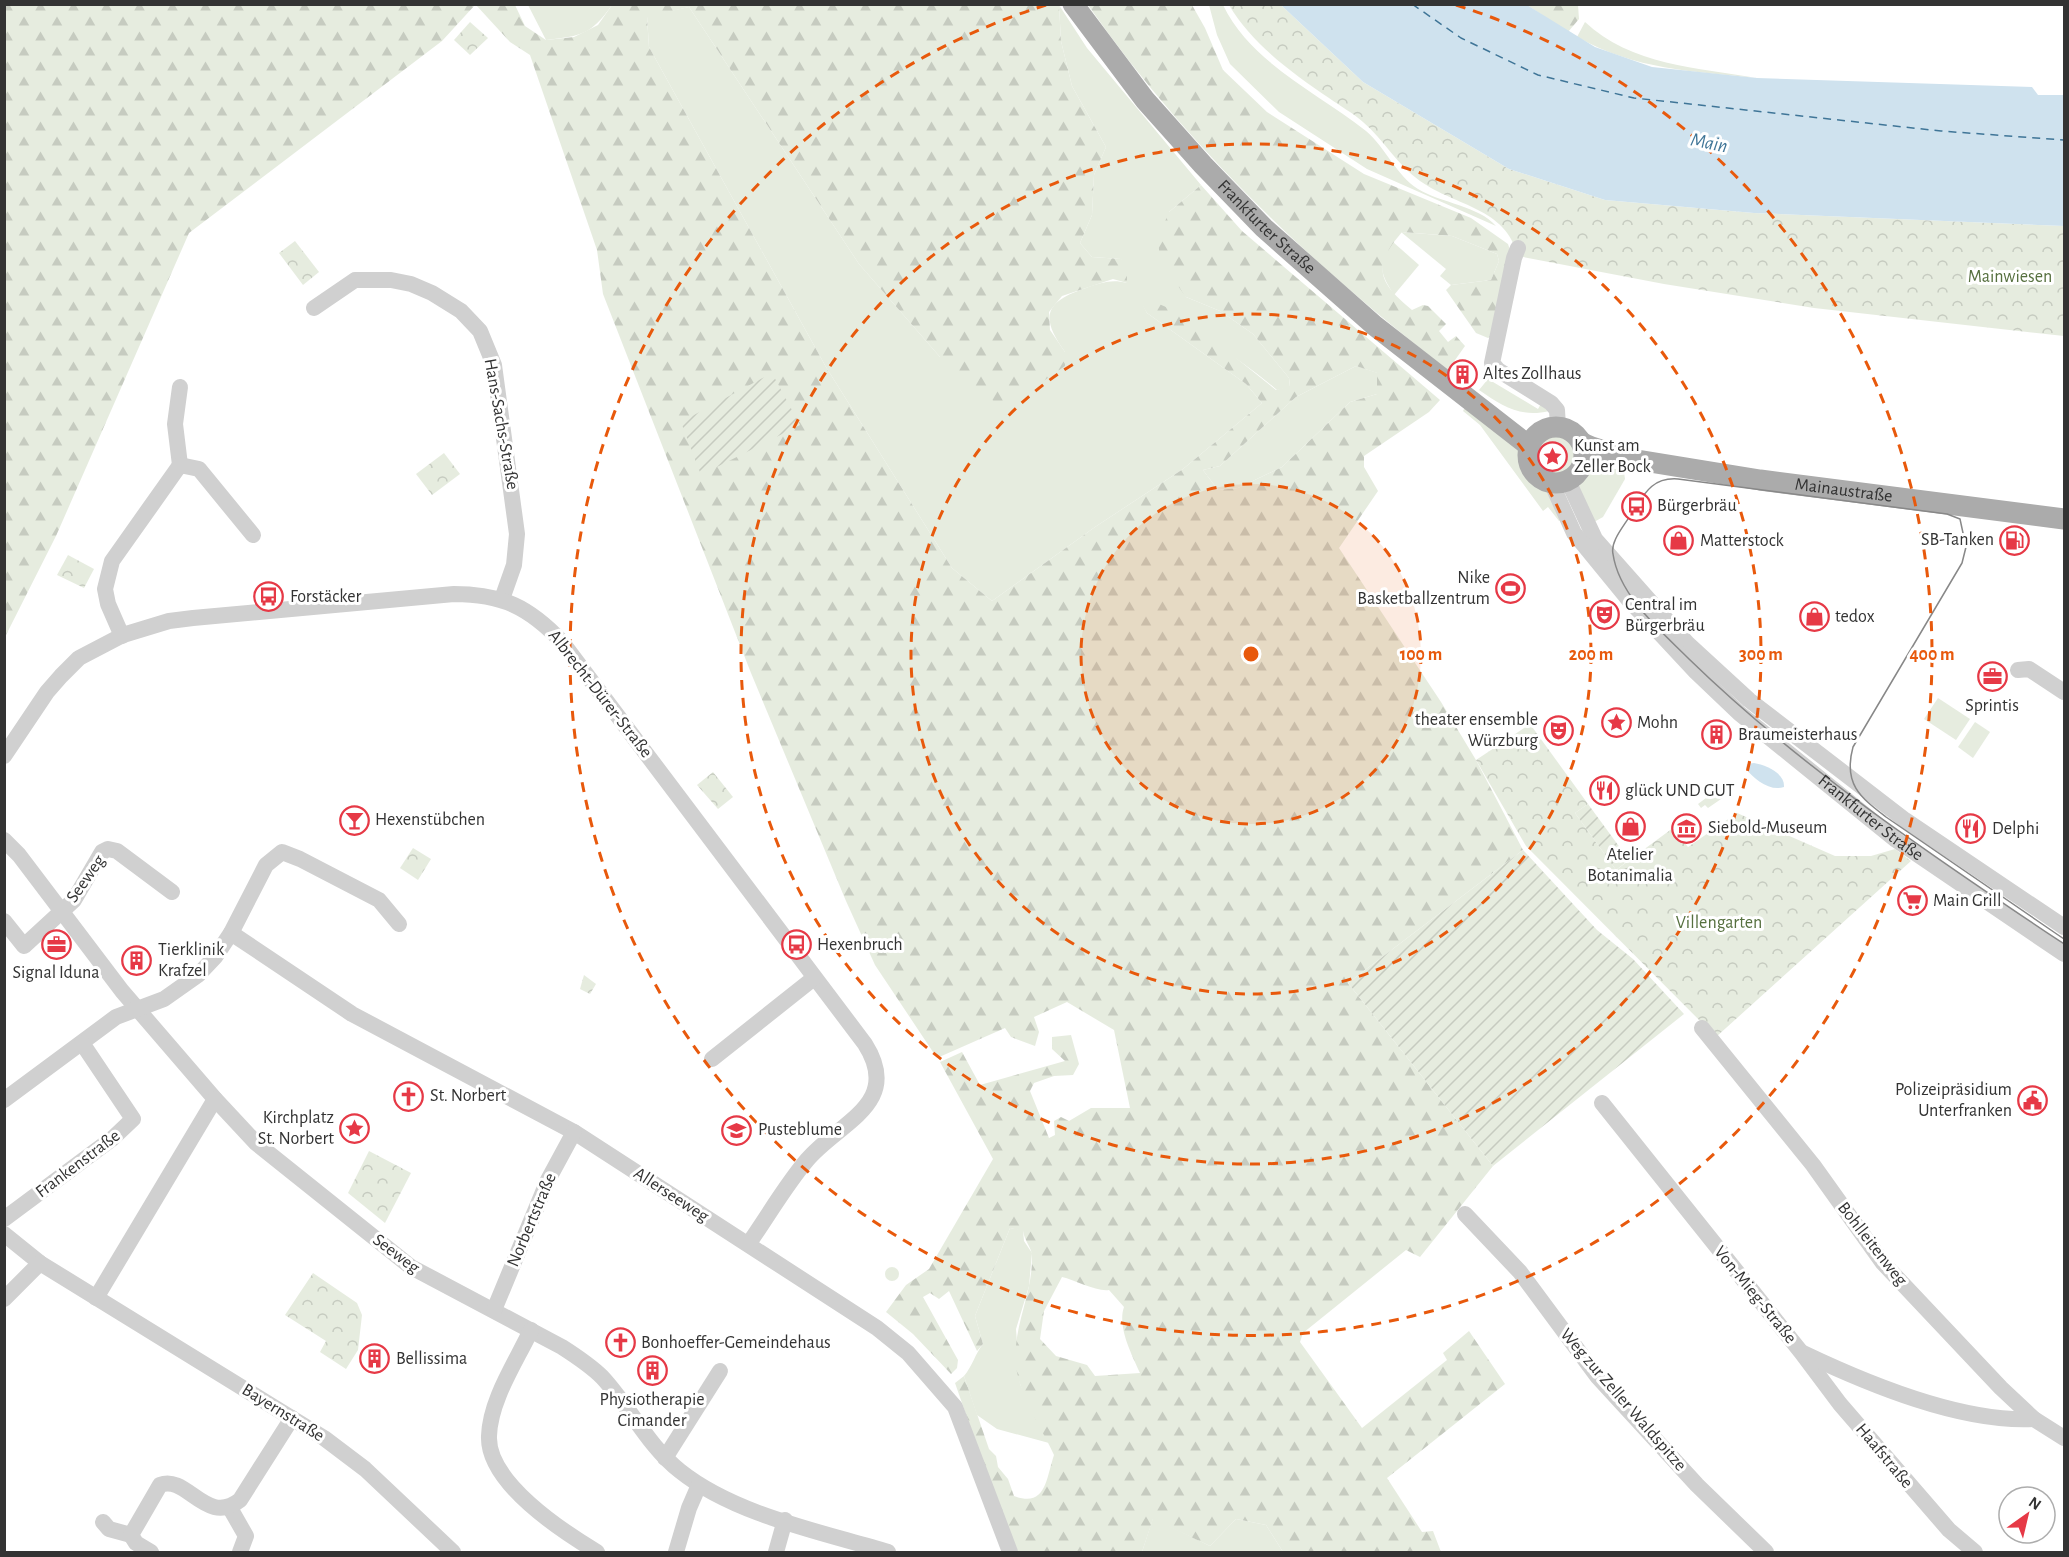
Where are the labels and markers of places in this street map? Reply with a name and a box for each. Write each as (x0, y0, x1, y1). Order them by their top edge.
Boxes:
building icon: Altes Zollhaus (1446, 358, 1478, 390)
place label: Altes Zollhaus (1483, 365, 1582, 383)
place label: Kunst am Zeller Bock (1574, 437, 1652, 476)
place icon: Kunst am Zeller Bock (1537, 440, 1569, 472)
bus stop icon: Bürgerbräu (1620, 490, 1652, 522)
place label: Bürgerbräu (1657, 497, 1737, 515)
fuel station icon: SB-Tanken (1999, 524, 2031, 556)
shop icon: Matterstock (1663, 525, 1695, 557)
place label: SB-Tanken (1921, 531, 1994, 549)
place label: Matterstock (1700, 532, 1785, 550)
place label: Nike Basketballzentrum (1357, 569, 1490, 608)
sports icon: Nike Basketballzentrum (1495, 572, 1527, 604)
bus stop icon: Forstäcker (253, 581, 285, 613)
place label: Forstäcker (290, 588, 361, 606)
place label: Central im Bürgerbräu (1625, 596, 1705, 635)
theatre icon: Central im Bürgerbräu (1588, 599, 1620, 631)
shop icon: tedox (1798, 601, 1830, 633)
place label: tedox (1835, 608, 1875, 626)
centre of rings (1241, 644, 1261, 664)
office icon: Sprintis (1976, 661, 2008, 693)
place label: Sprintis (1965, 697, 2019, 715)
place icon: Mohn (1600, 707, 1632, 739)
place label: theater ensemble Würzburg (1415, 711, 1538, 750)
theatre icon: theater ensemble Würzburg (1543, 714, 1575, 746)
place label: Mohn (1637, 714, 1678, 732)
building icon: Braumeisterhaus (1701, 719, 1733, 751)
place label: Braumeisterhaus (1738, 726, 1857, 744)
restaurant icon: glück UND GUT (1588, 775, 1620, 807)
place label: glück UND GUT (1625, 782, 1735, 800)
bar icon: Hexenstübchen (338, 804, 370, 836)
shop icon: Atelier Botanimalia (1614, 810, 1646, 842)
place label: Hexenstübchen (375, 811, 485, 829)
museum icon: Siebold-Museum (1671, 812, 1703, 844)
restaurant icon: Delphi (1955, 813, 1987, 845)
place label: Siebold-Museum (1708, 819, 1827, 837)
place label: Delphi (1992, 820, 2039, 838)
place label: Atelier Botanimalia (1587, 846, 1673, 885)
supermarket icon: Main Grill (1896, 885, 1928, 917)
place label: Main Grill (1933, 892, 2001, 910)
office icon: Signal Iduna (40, 928, 72, 960)
bus stop icon: Hexenbruch (780, 929, 812, 961)
place label: Hexenbruch (817, 936, 903, 954)
place label: Tierklinik Krafzel (158, 941, 225, 980)
building icon: Tierklinik Krafzel (121, 944, 153, 976)
place label: Signal Iduna (12, 964, 100, 982)
church icon: St. Norbert (393, 1080, 425, 1112)
place label: Polizeipräsidium Unterfranken (1895, 1081, 2012, 1120)
public building icon: Polizeipräsidium Unterfranken (2017, 1084, 2049, 1116)
place label: St. Norbert (430, 1087, 507, 1105)
place label: Kirchplatz St. Norbert (258, 1109, 334, 1148)
place icon: Kirchplatz St. Norbert (339, 1112, 371, 1144)
school or university icon: Pusteblume (721, 1114, 753, 1146)
place label: Pusteblume (758, 1121, 842, 1139)
church icon: Bonhoeffer-Gemeindehaus (604, 1327, 636, 1359)
place label: Bonhoeffer-Gemeindehaus (641, 1334, 831, 1352)
building icon: Bellissima (359, 1343, 391, 1375)
place label: Bellissima (396, 1350, 467, 1368)
building icon: Physiotherapie Cimander (636, 1355, 668, 1387)
place label: Physiotherapie Cimander (599, 1391, 705, 1430)

